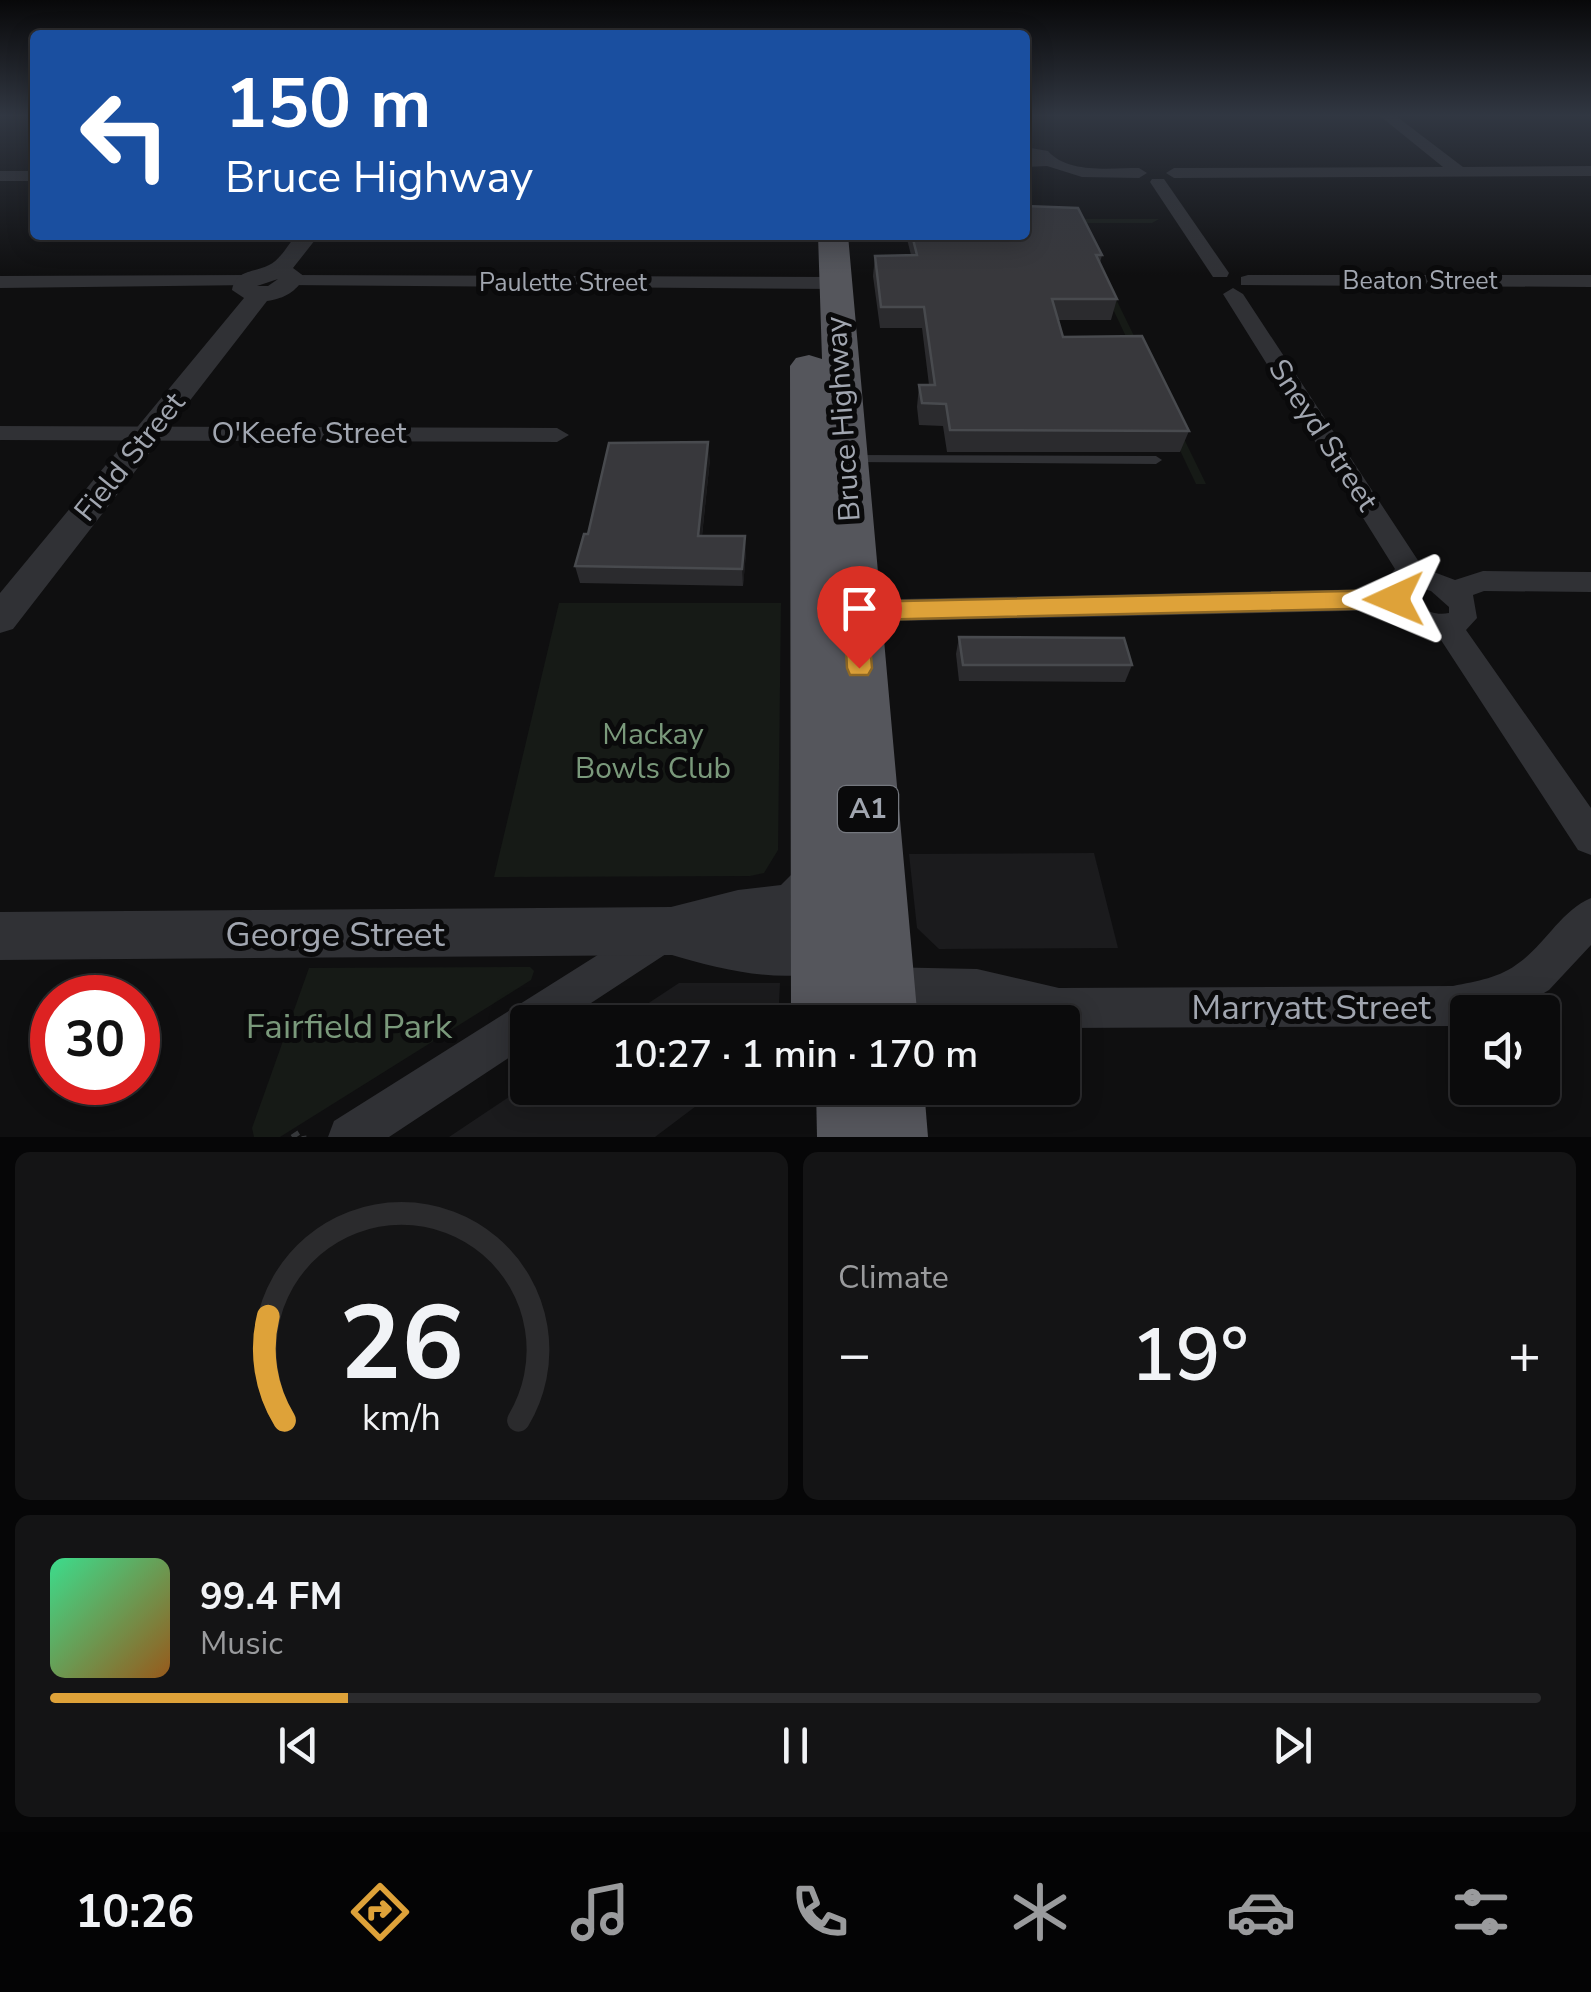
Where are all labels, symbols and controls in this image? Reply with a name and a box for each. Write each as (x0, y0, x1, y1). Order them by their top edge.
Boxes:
text: 150 m (225, 56, 431, 152)
icon: left (60, 70, 190, 200)
text: Bruce Highway (225, 147, 533, 208)
street label: Beaton Street (1343, 264, 1498, 298)
street label: Paulette Street (479, 266, 647, 300)
street label: Bruce Highway (815, 315, 871, 523)
street label: Sneyd Street (1259, 351, 1388, 519)
street label: Field Street (65, 383, 195, 530)
street label: O'Keefe Street (211, 413, 407, 454)
position arrow (1342, 547, 1446, 651)
pin (817, 566, 902, 669)
icon: arrive (832, 581, 887, 636)
park label: Mackay Bowls Club (575, 714, 731, 789)
road number: A1 (838, 786, 898, 832)
street label: George Street (225, 911, 445, 958)
speed limit sign: 30 (30, 975, 160, 1105)
street label: Marryatt Street (1191, 984, 1431, 1031)
map controls (1450, 995, 1560, 1105)
button: sound (1450, 995, 1560, 1105)
park label: Fairfield Park (246, 1003, 453, 1050)
text: 10:27 · 1 min · 170 m (612, 1029, 978, 1080)
text: Climate (838, 1256, 949, 1299)
text: 26 (339, 1273, 464, 1415)
text: 19° (1130, 1304, 1249, 1406)
text: − (838, 1317, 871, 1392)
text: + (1508, 1317, 1541, 1392)
text: km/h (362, 1394, 441, 1443)
text: 99.4 FM (200, 1571, 342, 1622)
text: Music (200, 1622, 283, 1665)
icon: previous (271, 1718, 326, 1773)
icon: pause (768, 1718, 823, 1773)
icon: next (1265, 1718, 1320, 1773)
icon: directions (345, 1877, 415, 1947)
icon: music (565, 1877, 635, 1947)
icon: phone (785, 1877, 855, 1947)
icon: climate (1005, 1877, 1075, 1947)
icon: car (1226, 1877, 1296, 1947)
icon: filters (1446, 1877, 1516, 1947)
text: 10:26 (75, 1882, 194, 1943)

